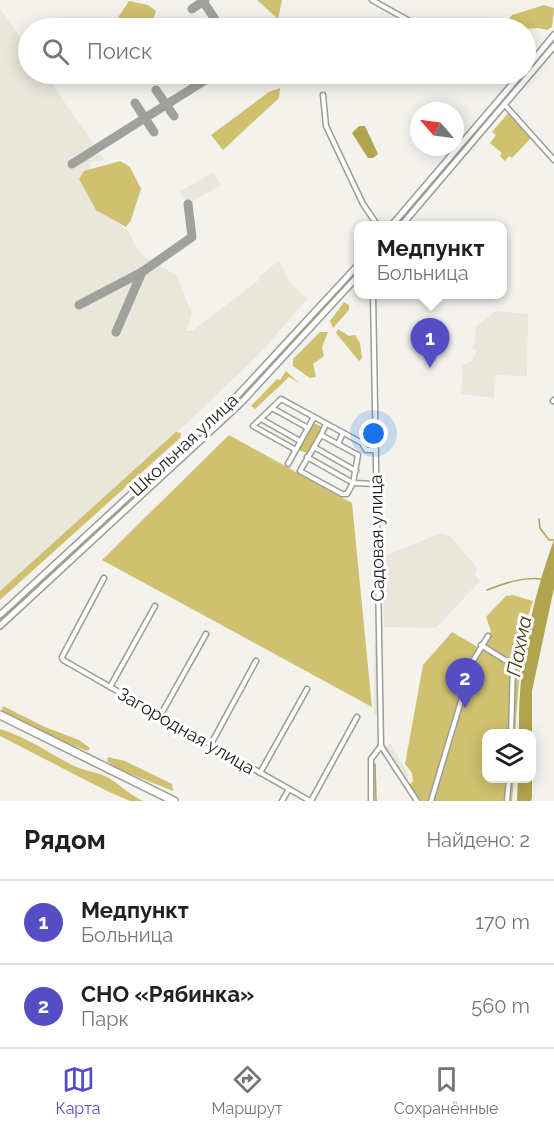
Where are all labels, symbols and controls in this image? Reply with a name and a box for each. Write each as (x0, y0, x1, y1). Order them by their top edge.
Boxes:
search box (18, 18, 536, 84)
icon: search (39, 35, 72, 68)
text: Поиск (87, 38, 152, 64)
north arrow (410, 102, 464, 156)
popup (354, 221, 507, 299)
text: Медпункт (377, 235, 484, 261)
text: Больница (377, 261, 469, 285)
pin: 1 (410, 318, 450, 368)
street label: Школьная улица (125, 389, 242, 500)
your location (359, 419, 388, 448)
street label: Садовая улица (365, 474, 388, 602)
water label: Пахма (501, 614, 537, 678)
pin: 2 (446, 658, 484, 708)
street label: Загородная улица (114, 683, 258, 778)
map controls (482, 729, 536, 783)
button: layers (482, 729, 536, 783)
text: Рядом (24, 825, 106, 855)
text: Найдено: 2 (426, 828, 530, 852)
text: Медпункт (81, 897, 189, 923)
text: 1 (39, 910, 48, 934)
text: 170 m (475, 910, 530, 934)
text: Больница (81, 923, 173, 947)
text: СНО «Рябинка» (81, 981, 254, 1007)
text: 2 (38, 994, 49, 1018)
text: 560 m (471, 994, 530, 1018)
text: Парк (81, 1007, 129, 1031)
tab: Карта (55, 1063, 101, 1118)
tab: Маршрут (212, 1063, 283, 1118)
tab: Сохранённые (394, 1063, 498, 1118)

